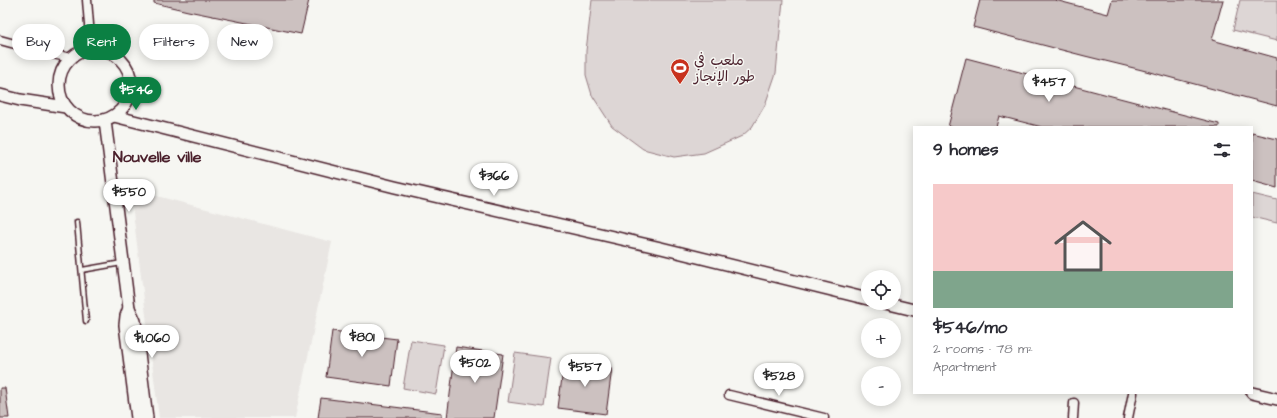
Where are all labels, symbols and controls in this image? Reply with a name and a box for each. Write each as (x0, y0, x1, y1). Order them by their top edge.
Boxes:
chip: Buy (12, 24, 65, 60)
chip: Rent (73, 24, 131, 60)
chip: Filters (139, 24, 209, 60)
chip: New (217, 24, 273, 60)
place label: ملعب في طور الإنجاز (693, 51, 755, 87)
sports icon: ملعب في طور الإنجاز (669, 57, 691, 85)
pin: $457 (1025, 69, 1073, 103)
text: $457 (1032, 73, 1066, 91)
pin: $546 (112, 77, 160, 111)
text: $546 (119, 81, 153, 99)
text: 9 homes (933, 138, 998, 162)
icon: filters (1211, 139, 1233, 161)
district label: Nouvelle ville (113, 146, 202, 168)
pin: $366 (470, 163, 518, 197)
text: $366 (479, 167, 509, 185)
pin: $550 (105, 179, 153, 213)
text: $550 (112, 183, 146, 201)
icon: home (1047, 210, 1119, 282)
map controls (861, 270, 901, 406)
button: locate (861, 270, 901, 310)
text: $546/mo (933, 316, 1007, 340)
button: + (861, 318, 901, 358)
pin: $801 (338, 324, 386, 358)
pin: $1,060 (119, 325, 185, 359)
text: $801 (349, 328, 375, 346)
text: $1,060 (134, 329, 170, 347)
text: 2 rooms · 78 m² (933, 340, 1033, 358)
pin: $502 (451, 350, 499, 384)
text: $502 (459, 354, 491, 372)
pin: $557 (561, 354, 609, 388)
text: $557 (568, 358, 602, 376)
text: Apartment (933, 358, 997, 376)
pin: $528 (755, 363, 803, 397)
button: − (861, 366, 901, 406)
text: $528 (763, 367, 795, 385)

